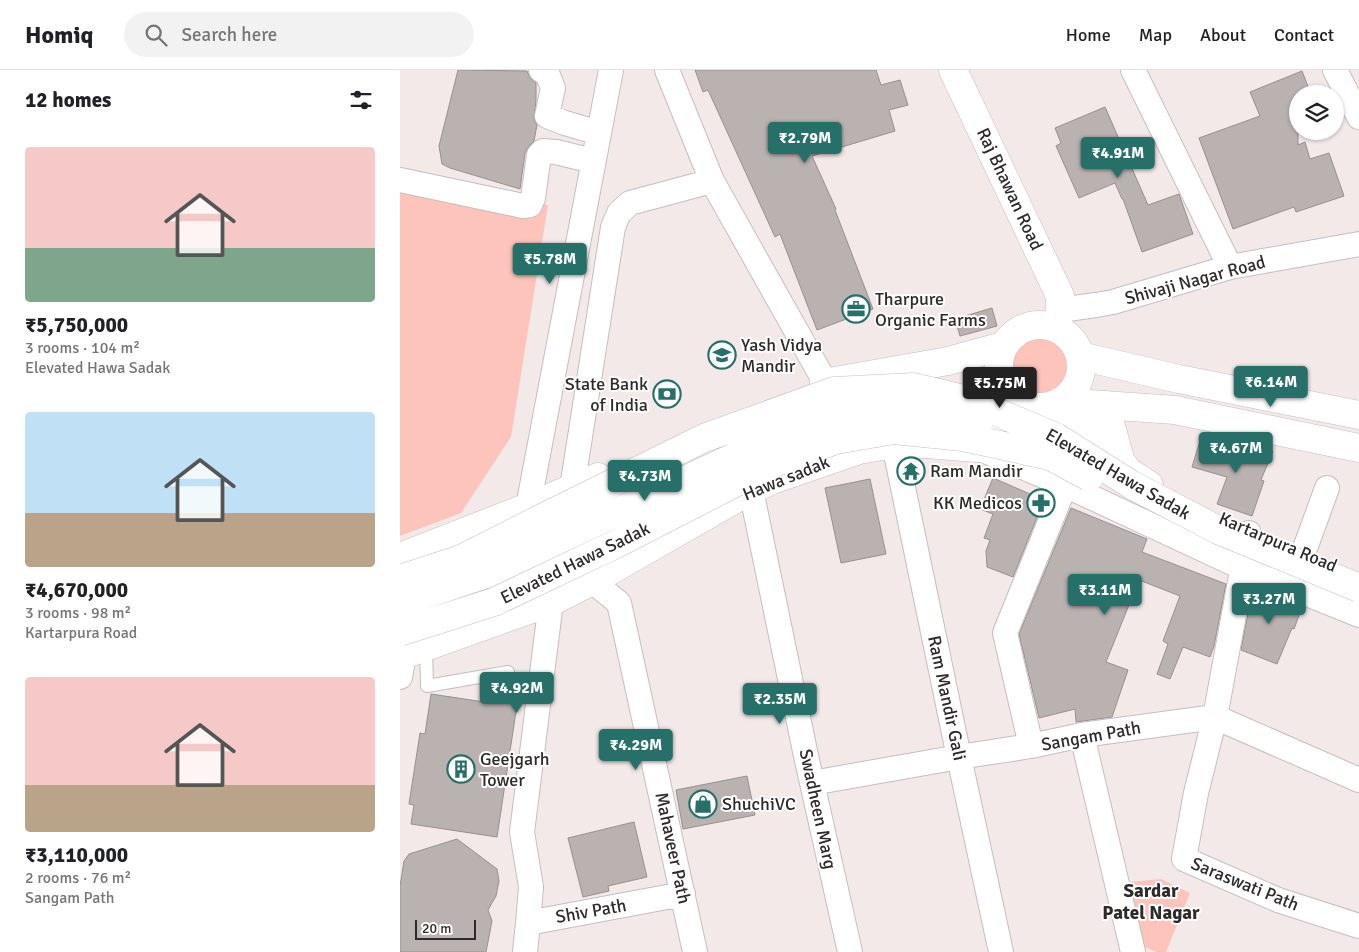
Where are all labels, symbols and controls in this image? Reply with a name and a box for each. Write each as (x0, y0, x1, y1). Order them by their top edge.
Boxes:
search box (124, 12, 474, 57)
text: Homiq (25, 20, 94, 50)
icon: search (142, 21, 170, 49)
text: Search here (182, 23, 277, 47)
text: Home (1066, 24, 1111, 46)
text: Map (1139, 24, 1172, 46)
text: About (1200, 24, 1246, 46)
text: Contact (1274, 24, 1334, 46)
map controls (1289, 85, 1344, 140)
button: layers (1289, 85, 1344, 140)
icon: filters (347, 86, 375, 114)
text: 12 homes (25, 87, 111, 113)
pin: ₹2.79M (764, 122, 846, 164)
street label: Raj Bhawan Road (972, 124, 1048, 254)
text: ₹2.79M (779, 128, 831, 148)
pin: ₹4.91M (1077, 136, 1159, 179)
text: ₹4.91M (1092, 143, 1144, 163)
icon: home (155, 180, 245, 270)
pin: ₹5.78M (509, 242, 591, 285)
text: ₹5.78M (524, 249, 576, 269)
street label: Shivaji Nagar Road (1122, 251, 1268, 309)
place label: Tharpure Organic Farms (875, 288, 986, 331)
office icon: Tharpure Organic Farms (841, 294, 871, 324)
text: ₹5,750,000 (25, 312, 128, 338)
place label: Yash Vidya Mandir (741, 334, 822, 377)
text: 3 rooms · 104 m² (25, 338, 140, 358)
school or university icon: Yash Vidya Mandir (707, 340, 737, 370)
text: Elevated Hawa Sadak (25, 358, 170, 378)
pin: ₹5.75M (959, 366, 1041, 409)
pin: ₹6.14M (1230, 366, 1312, 408)
text: ₹6.14M (1245, 372, 1297, 392)
place label: State Bank of India (565, 373, 648, 416)
text: ₹5.75M (974, 373, 1026, 393)
bank icon: State Bank of India (652, 379, 682, 409)
street label: Elevated Hawa Sadak (1042, 424, 1194, 524)
pin: ₹4.67M (1195, 432, 1277, 474)
text: ₹4.67M (1210, 438, 1262, 458)
icon: home (155, 445, 245, 535)
street label: Hawa sadak (739, 451, 833, 505)
temple icon: Ram Mandir (896, 456, 926, 486)
pin: ₹4.73M (604, 460, 686, 502)
place label: Ram Mandir (930, 460, 1023, 482)
text: ₹4.73M (619, 466, 671, 486)
pharmacy icon: KK Medicos (1026, 488, 1056, 518)
place label: KK Medicos (933, 492, 1022, 514)
street label: Kartarpura Road (1216, 507, 1340, 577)
street label: Elevated Hawa Sadak (497, 517, 653, 609)
pin: ₹3.11M (1064, 574, 1146, 616)
text: ₹4,670,000 (25, 577, 128, 603)
text: ₹3.11M (1079, 580, 1131, 600)
pin: ₹3.27M (1228, 582, 1310, 625)
text: ₹3.27M (1243, 589, 1295, 609)
text: 3 rooms · 98 m² (25, 603, 131, 623)
text: Kartarpura Road (25, 623, 137, 643)
street label: Ram Mandir Gali (923, 633, 971, 763)
pin: ₹4.92M (476, 672, 558, 714)
text: ₹4.92M (491, 678, 543, 698)
pin: ₹2.35M (739, 682, 821, 725)
text: ₹2.35M (754, 689, 806, 709)
icon: home (155, 710, 245, 800)
street label: Sangam Path (1039, 716, 1143, 756)
pin: ₹4.29M (595, 728, 677, 771)
text: ₹4.29M (610, 735, 662, 755)
street label: Swadheen Marg (795, 747, 841, 871)
place label: Geejgarh Tower (480, 748, 550, 791)
building icon: Geejgarh Tower (446, 754, 476, 784)
shop icon: ShuchiVC (688, 789, 718, 819)
street label: Mahaveer Path (650, 790, 696, 906)
place label: ShuchiVC (722, 793, 796, 815)
text: ₹3,110,000 (25, 842, 128, 868)
street label: Saraswati Path (1188, 852, 1302, 916)
text: 2 rooms · 76 m² (25, 868, 131, 888)
district label: Sardar Patel Nagar (1102, 879, 1200, 925)
text: Sangam Path (25, 888, 115, 908)
street label: Shiv Path (554, 894, 628, 928)
scale bar (415, 917, 476, 940)
text: 20 m (422, 920, 451, 937)

